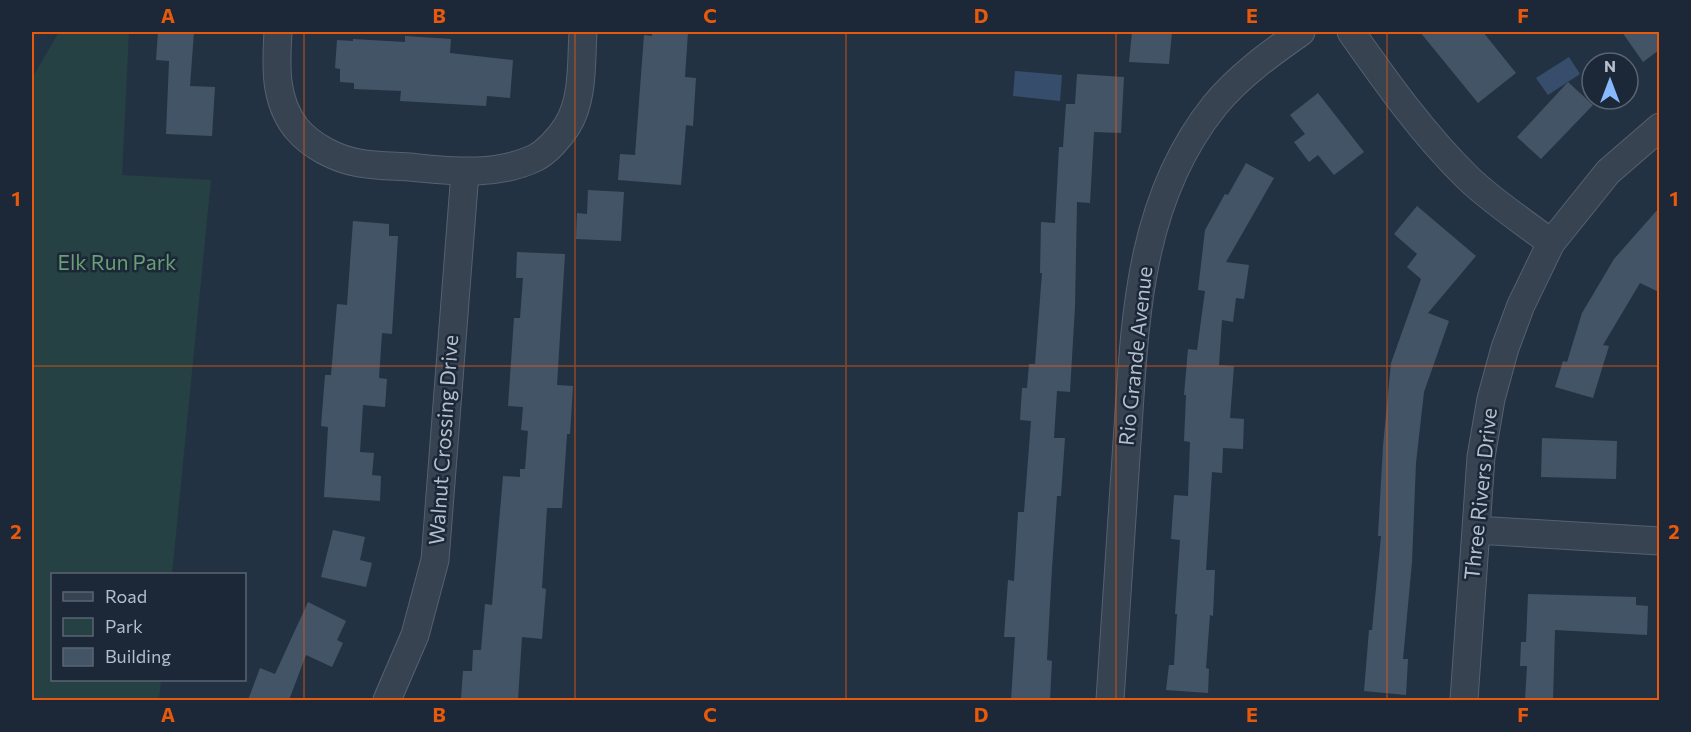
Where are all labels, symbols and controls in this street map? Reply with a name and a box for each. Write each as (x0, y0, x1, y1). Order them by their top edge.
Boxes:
text: A (161, 3, 175, 27)
text: B (432, 3, 446, 27)
text: C (703, 3, 717, 27)
text: D (974, 3, 988, 27)
text: E (1246, 3, 1258, 27)
text: F (1517, 3, 1529, 27)
north arrow (1580, 51, 1640, 111)
text: N (1604, 56, 1616, 75)
text: 1 (11, 186, 21, 210)
text: 1 (1669, 186, 1679, 210)
park label: Elk Run Park (58, 249, 176, 274)
street label: Rio Grande Avenue (1113, 265, 1156, 447)
street label: Walnut Crossing Drive (423, 334, 462, 546)
street label: Three Rivers Drive (1458, 407, 1501, 581)
text: 2 (10, 519, 22, 543)
text: 2 (1668, 519, 1680, 543)
legend (51, 573, 246, 681)
text: Road (105, 585, 147, 607)
text: Park (105, 615, 143, 637)
text: Building (105, 645, 171, 667)
text: A (161, 702, 175, 726)
text: B (432, 702, 446, 726)
text: C (703, 702, 717, 726)
text: D (974, 702, 988, 726)
text: E (1246, 702, 1258, 726)
text: F (1517, 702, 1529, 726)

